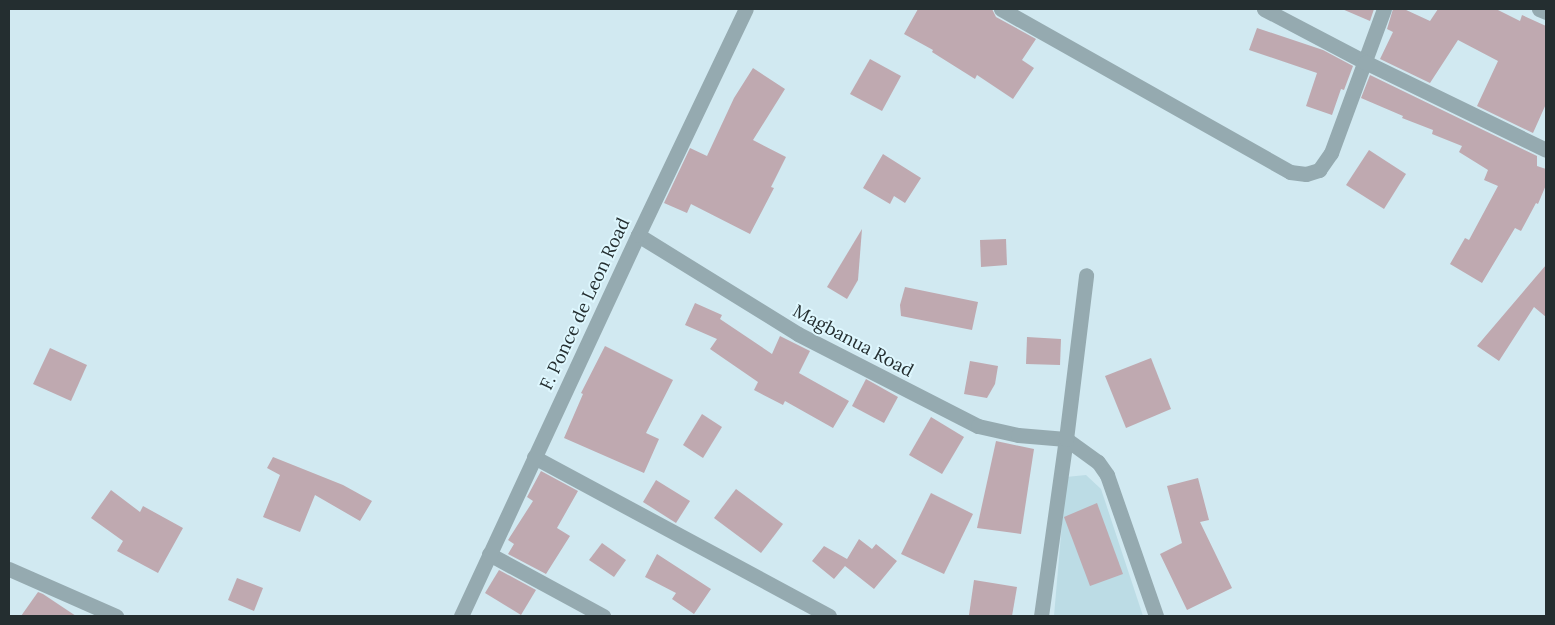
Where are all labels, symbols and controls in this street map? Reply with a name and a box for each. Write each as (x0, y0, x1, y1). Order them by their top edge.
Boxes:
street label: F. Ponce de Leon Road (536, 215, 634, 393)
street label: Magbanua Road (789, 300, 917, 382)

